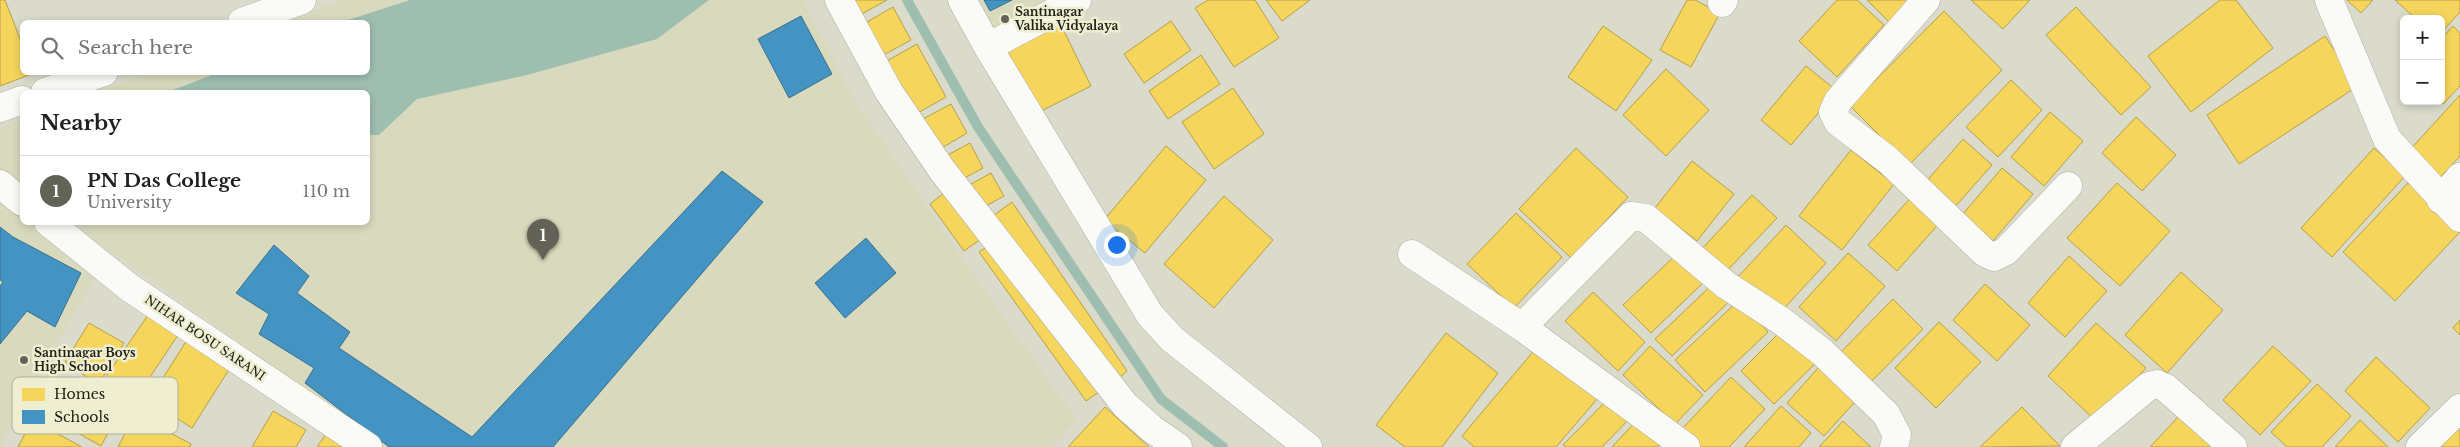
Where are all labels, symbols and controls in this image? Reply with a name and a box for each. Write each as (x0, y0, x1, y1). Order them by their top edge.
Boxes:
place label: Santinagar Valika Vidyalaya (1014, 4, 1119, 33)
marker: Santinagar Valika Vidyalaya (999, 13, 1011, 25)
map controls (2400, 15, 2445, 105)
button: + (2400, 15, 2445, 60)
search box (20, 20, 370, 75)
icon: search (38, 34, 66, 62)
text: Search here (78, 36, 193, 59)
button: − (2400, 60, 2445, 105)
text: Nearby (40, 110, 121, 136)
text: PN Das College (87, 169, 241, 192)
text: 1 (53, 181, 59, 201)
text: 110 m (303, 181, 350, 201)
text: University (87, 192, 172, 212)
pin: 1 (527, 219, 559, 260)
your location (1104, 232, 1130, 258)
street label: NIHAR BOSU SARANI (142, 292, 268, 384)
place label: Santinagar Boys High School (34, 345, 136, 374)
marker: Santinagar Boys High School (18, 354, 30, 366)
legend (12, 377, 178, 434)
text: Homes (54, 385, 105, 403)
text: Schools (54, 408, 109, 426)

